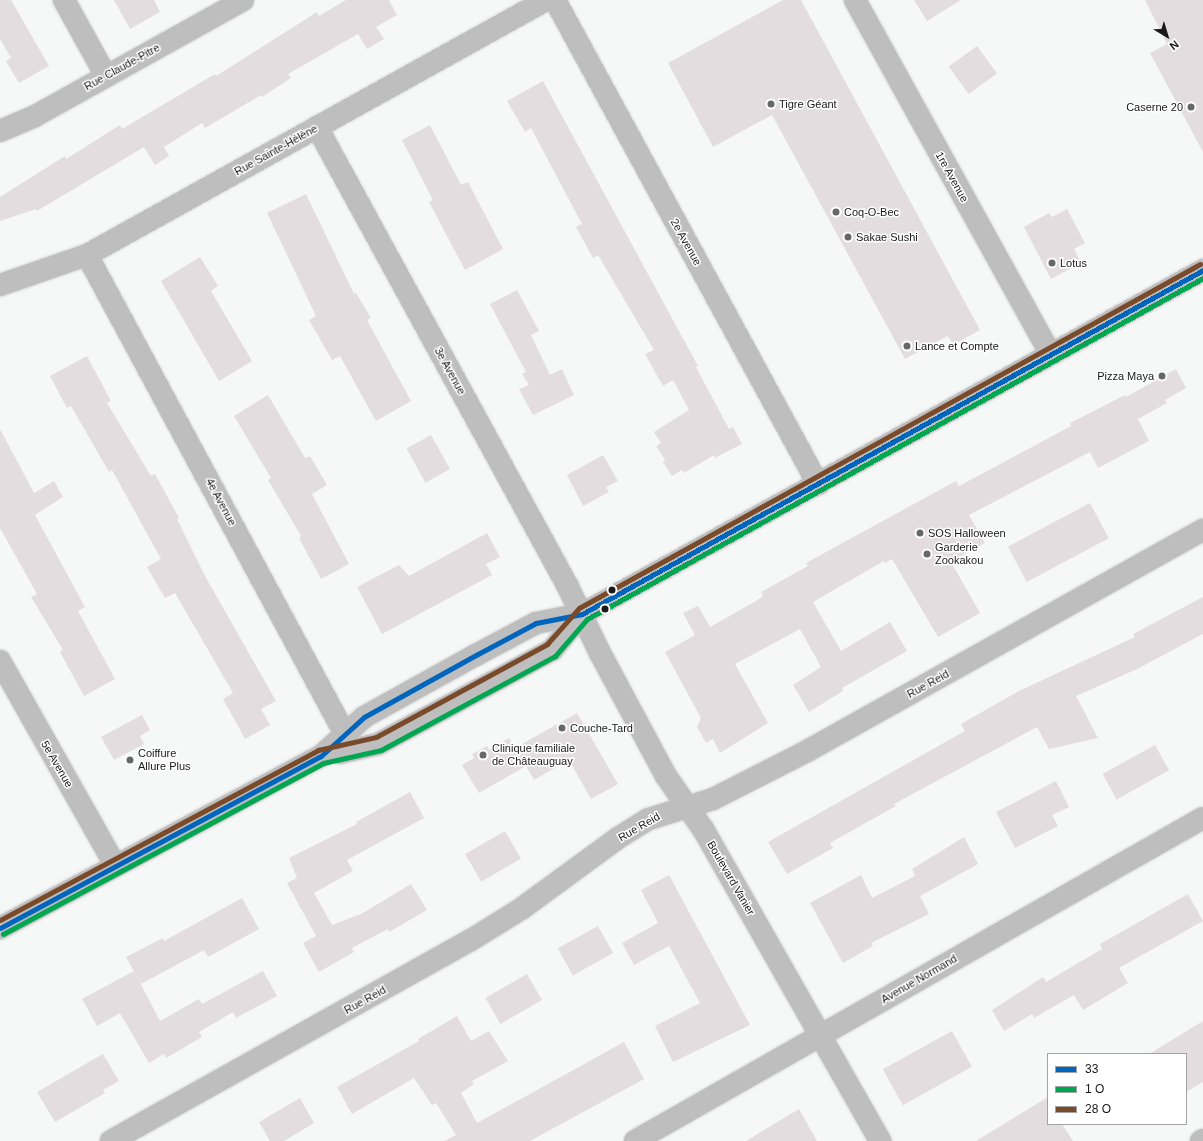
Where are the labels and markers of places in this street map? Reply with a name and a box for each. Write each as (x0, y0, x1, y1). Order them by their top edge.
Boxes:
place label: Tigre Géant (779, 97, 837, 111)
marker: Tigre Géant (766, 99, 776, 109)
place label: Caserne 20 (1126, 100, 1183, 114)
marker: Caserne 20 (1186, 102, 1196, 112)
place label: Coq-O-Bec (844, 205, 899, 219)
marker: Coq-O-Bec (831, 207, 841, 217)
place label: Sakae Sushi (856, 230, 918, 244)
marker: Sakae Sushi (843, 232, 853, 242)
place label: Lotus (1060, 256, 1087, 270)
marker: Lotus (1047, 258, 1057, 268)
place label: Lance et Compte (915, 339, 999, 353)
marker: Lance et Compte (902, 341, 912, 351)
place label: Pizza Maya (1097, 369, 1154, 383)
marker: Pizza Maya (1157, 371, 1167, 381)
place label: SOS Halloween (928, 526, 1006, 540)
marker: SOS Halloween (915, 528, 925, 538)
place label: Garderie Zookakou (935, 541, 983, 567)
marker: Garderie Zookakou (922, 549, 932, 559)
unlabelled marker (607, 585, 617, 595)
unlabelled marker (600, 604, 610, 614)
place label: Couche-Tard (570, 721, 633, 735)
marker: Couche-Tard (557, 723, 567, 733)
place label: Clinique familiale de Châteauguay (492, 742, 575, 768)
place label: Coiffure Allure Plus (138, 747, 191, 773)
marker: Clinique familiale de Châteauguay (477, 749, 489, 761)
marker: Coiffure Allure Plus (125, 755, 135, 765)

